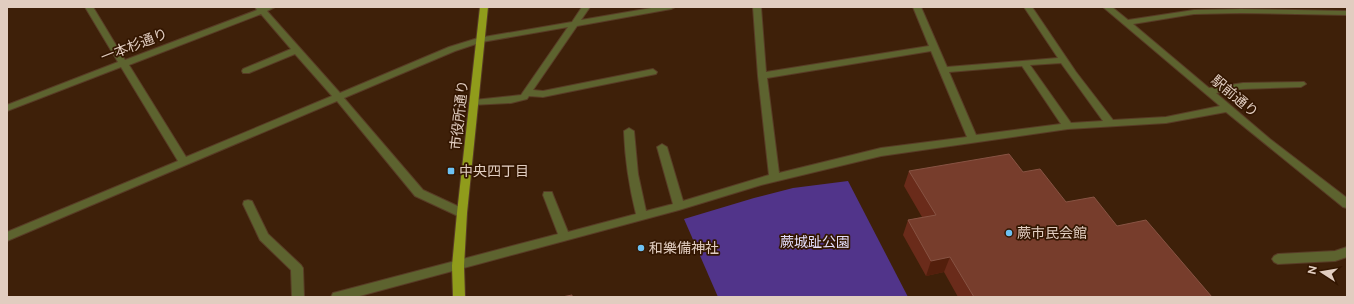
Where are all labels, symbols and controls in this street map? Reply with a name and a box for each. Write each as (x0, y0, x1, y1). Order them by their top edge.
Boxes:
street label: 一本杉通り (98, 25, 170, 65)
street label: 駅前通り (1208, 72, 1262, 120)
street label: 市役所通り (447, 79, 471, 151)
place label: 中央四丁目 (459, 163, 529, 179)
marker: 中央四丁目 (446, 166, 456, 176)
place label: 蕨市民会館 (1017, 225, 1087, 241)
marker: 蕨市民会館 (1004, 228, 1014, 238)
park label: 蕨城趾公園 (780, 234, 850, 250)
place label: 和樂備神社 (649, 240, 719, 256)
marker: 和樂備神社 (636, 243, 646, 253)
north arrow (1302, 252, 1342, 292)
text: N (1305, 264, 1319, 275)

